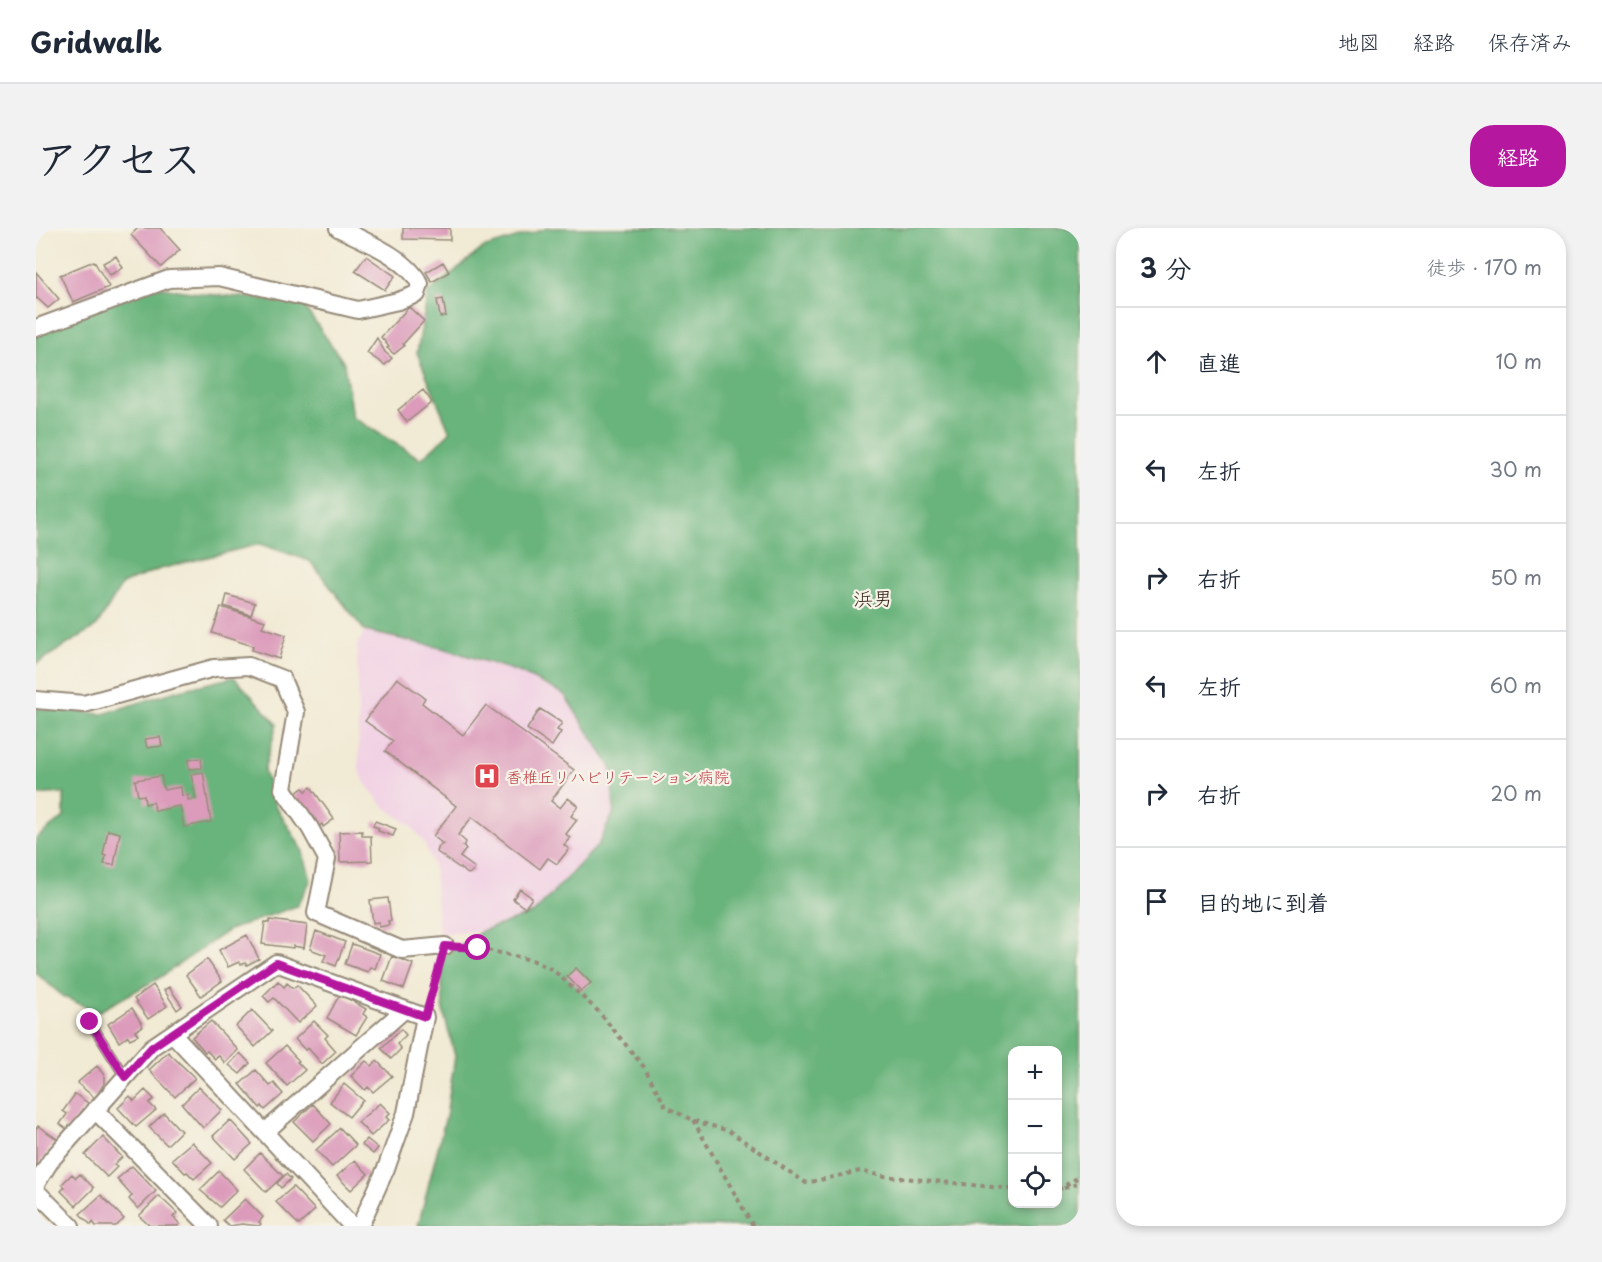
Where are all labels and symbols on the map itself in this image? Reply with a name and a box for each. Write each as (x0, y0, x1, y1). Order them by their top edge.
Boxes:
district label: 浜男 (853, 583, 893, 613)
hospital icon: 香椎丘リハビリテーション病院 (472, 761, 502, 791)
place label: 香椎丘リハビリテーション病院 (506, 764, 730, 788)
route start (464, 934, 490, 960)
route end (76, 1008, 102, 1034)

